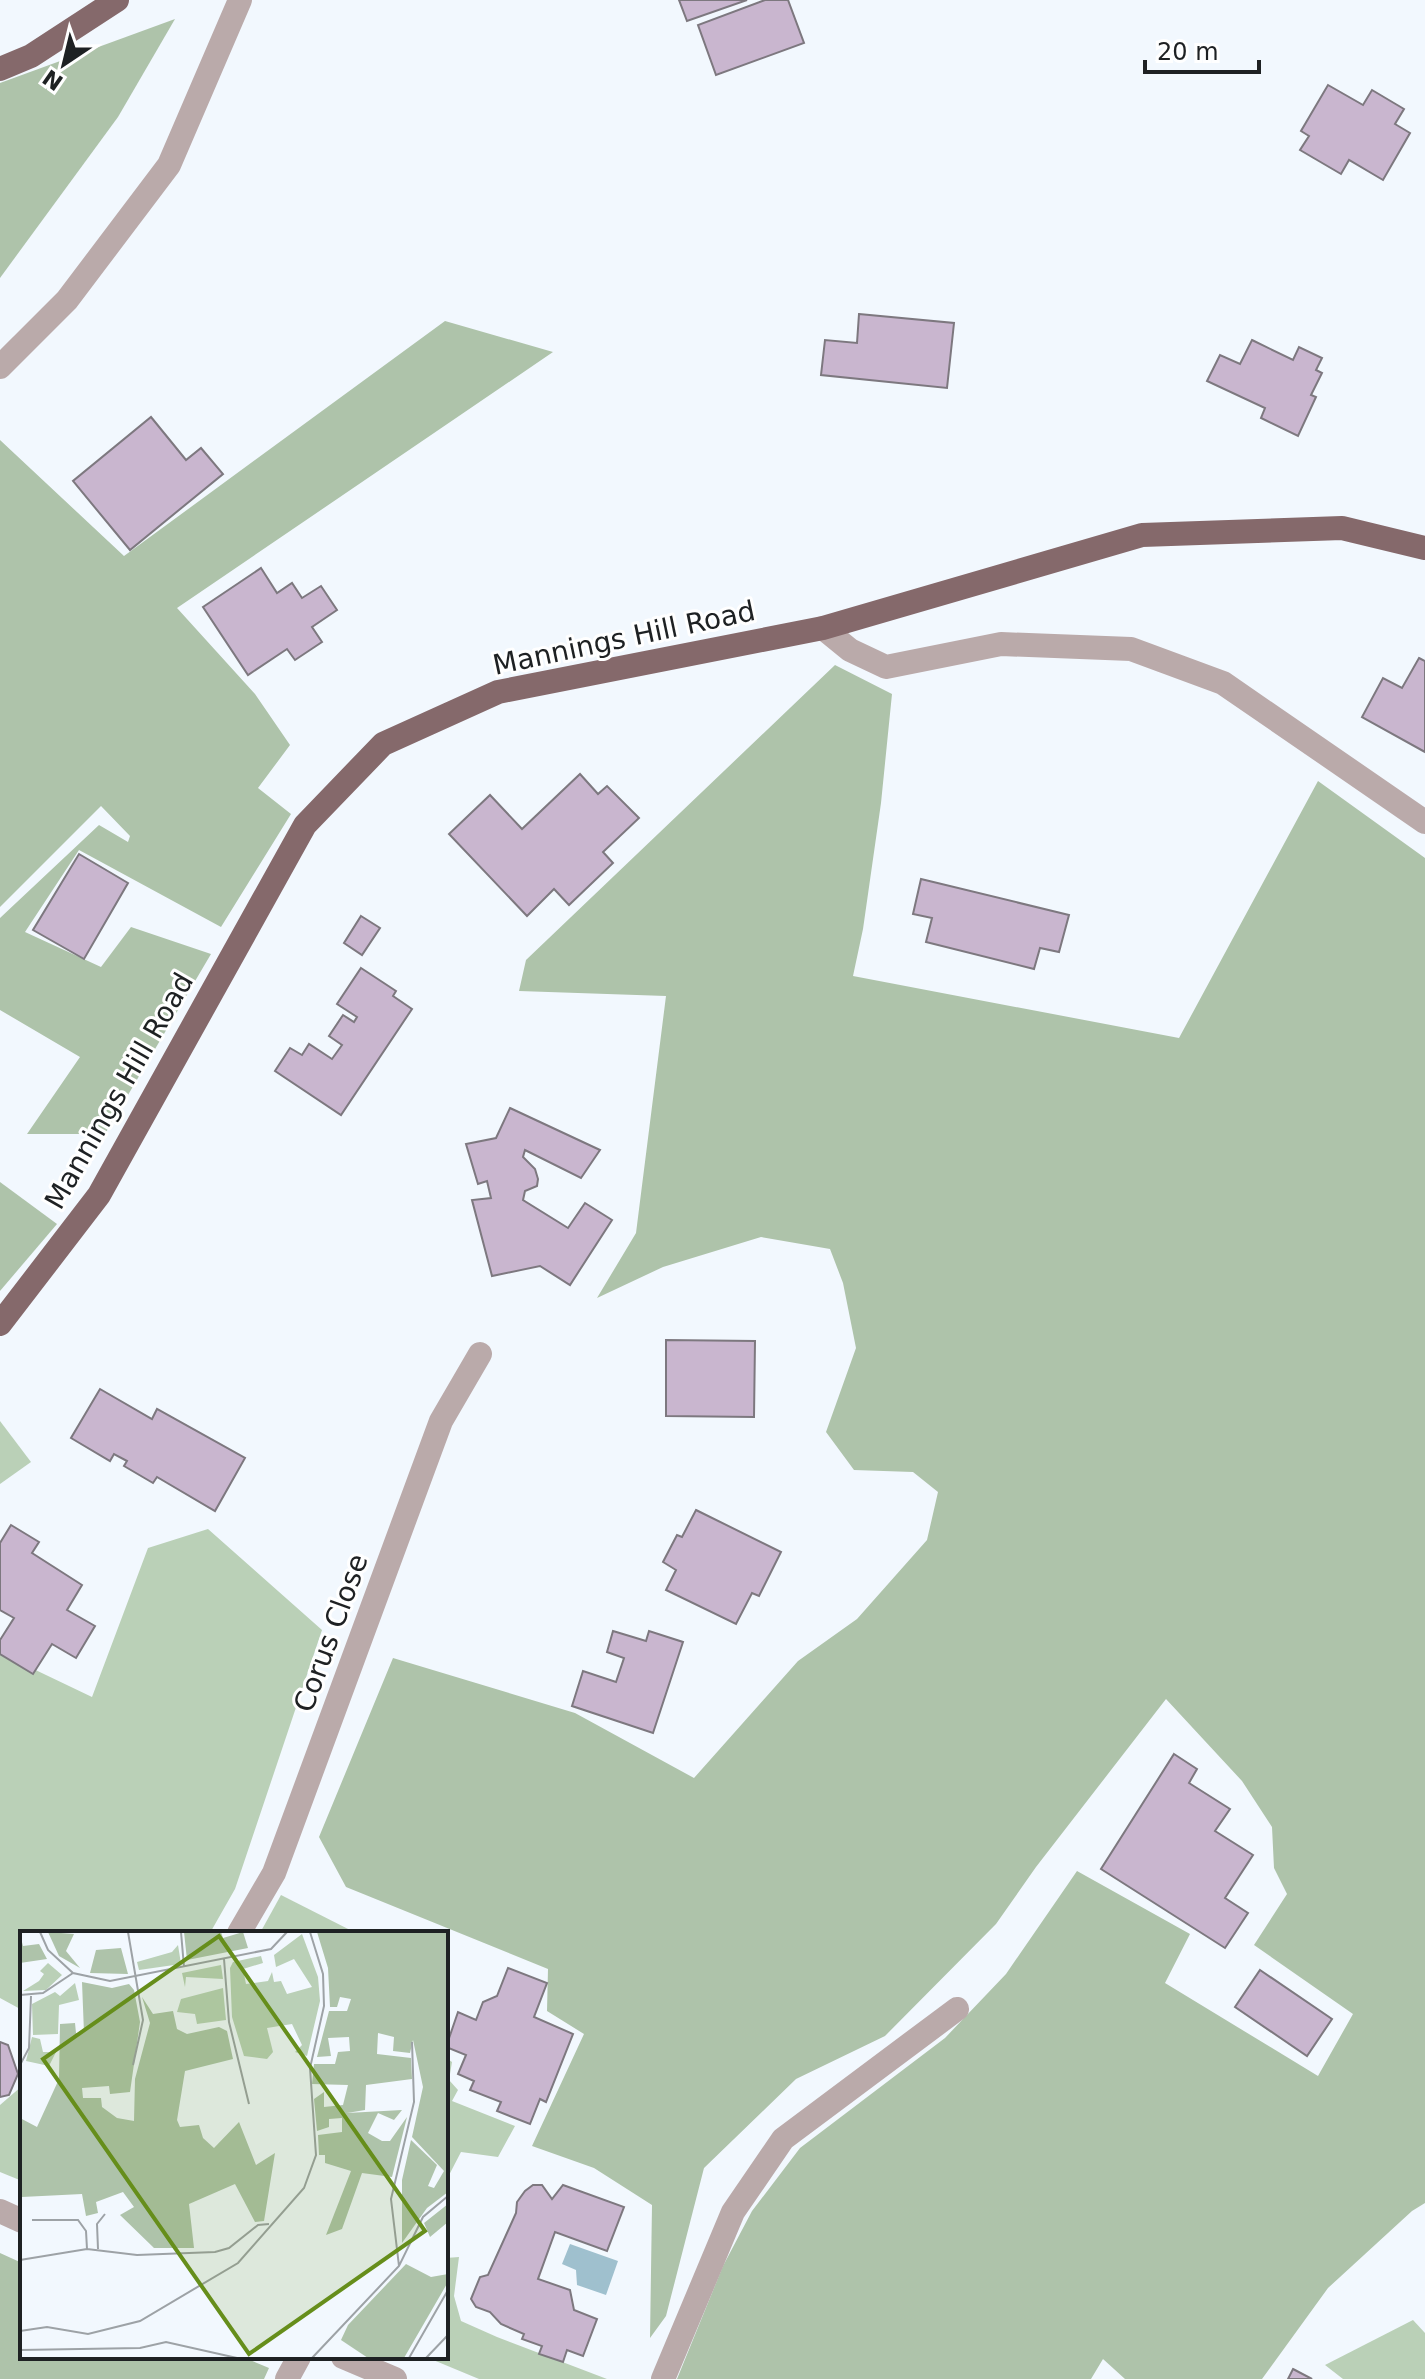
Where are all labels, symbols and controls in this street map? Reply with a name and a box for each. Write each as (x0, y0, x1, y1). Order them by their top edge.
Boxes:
north arrow (24, 24, 104, 104)
scale bar (1145, 24, 1259, 74)
text: 20 m (1157, 38, 1219, 66)
text: N (38, 64, 68, 95)
street label: Mannings Hill Road (490, 594, 758, 682)
street label: Mannings Hill Road (38, 967, 200, 1215)
street label: Corus Close (287, 1550, 375, 1716)
inset map (20, 1931, 448, 2359)

